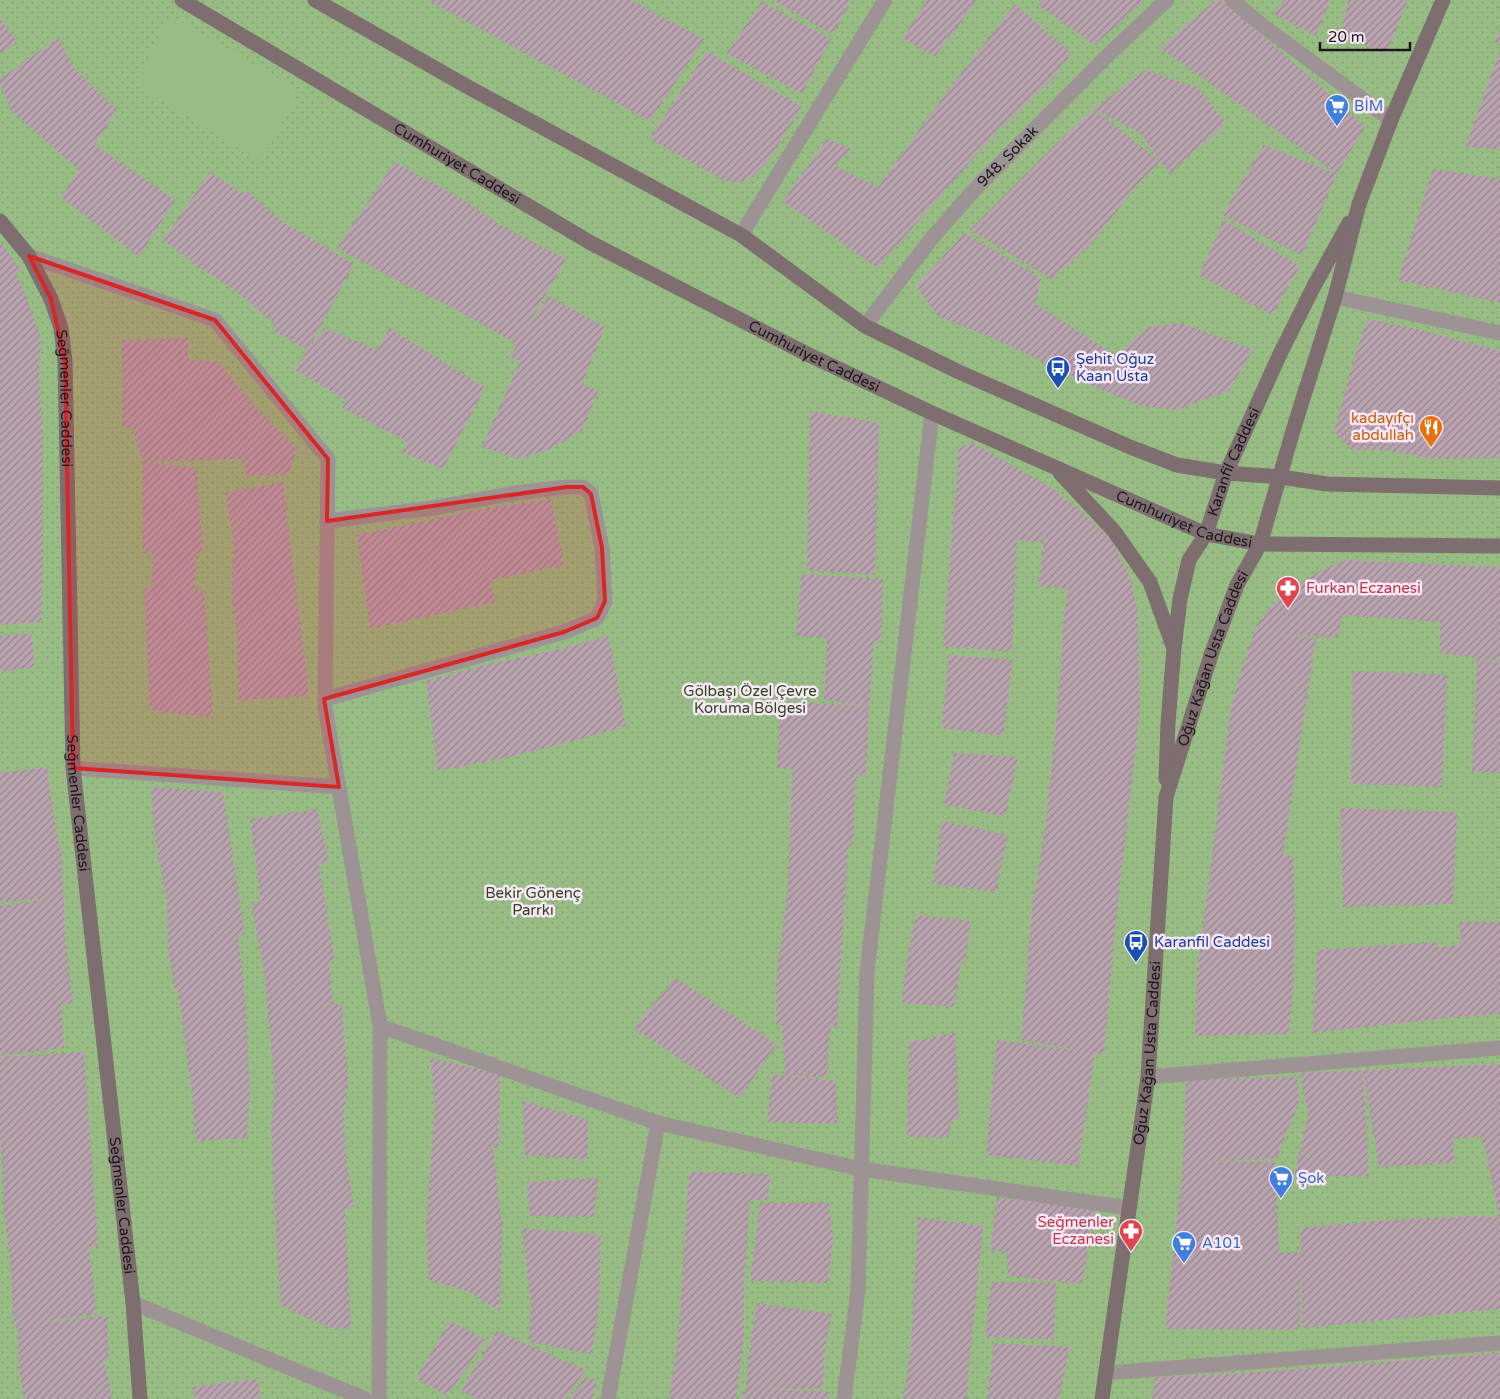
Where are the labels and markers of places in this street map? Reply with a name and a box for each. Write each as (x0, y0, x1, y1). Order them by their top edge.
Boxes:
supermarket icon: BİM (1324, 93, 1350, 127)
place label: BİM (1354, 97, 1383, 115)
place label: Şehit Oğuz Kaan Usta (1076, 350, 1154, 385)
bus stop icon: Şehit Oğuz Kaan Usta (1045, 355, 1071, 389)
place label: kadayıfçı abdullah (1351, 409, 1414, 444)
restaurant icon: kadayıfçı abdullah (1418, 414, 1444, 448)
pharmacy icon: Furkan Eczanesi (1275, 575, 1301, 609)
place label: Furkan Eczanesi (1306, 579, 1421, 597)
bus stop icon: Karanfil Caddesi (1123, 929, 1149, 963)
place label: Karanfil Caddesi (1154, 933, 1270, 951)
supermarket icon: Şok (1268, 1165, 1294, 1199)
place label: Şok (1298, 1169, 1325, 1187)
place label: Seğmenler Eczanesi (1037, 1213, 1114, 1248)
pharmacy icon: Seğmenler Eczanesi (1118, 1218, 1144, 1252)
supermarket icon: A101 (1171, 1230, 1197, 1264)
place label: A101 (1202, 1234, 1241, 1252)

